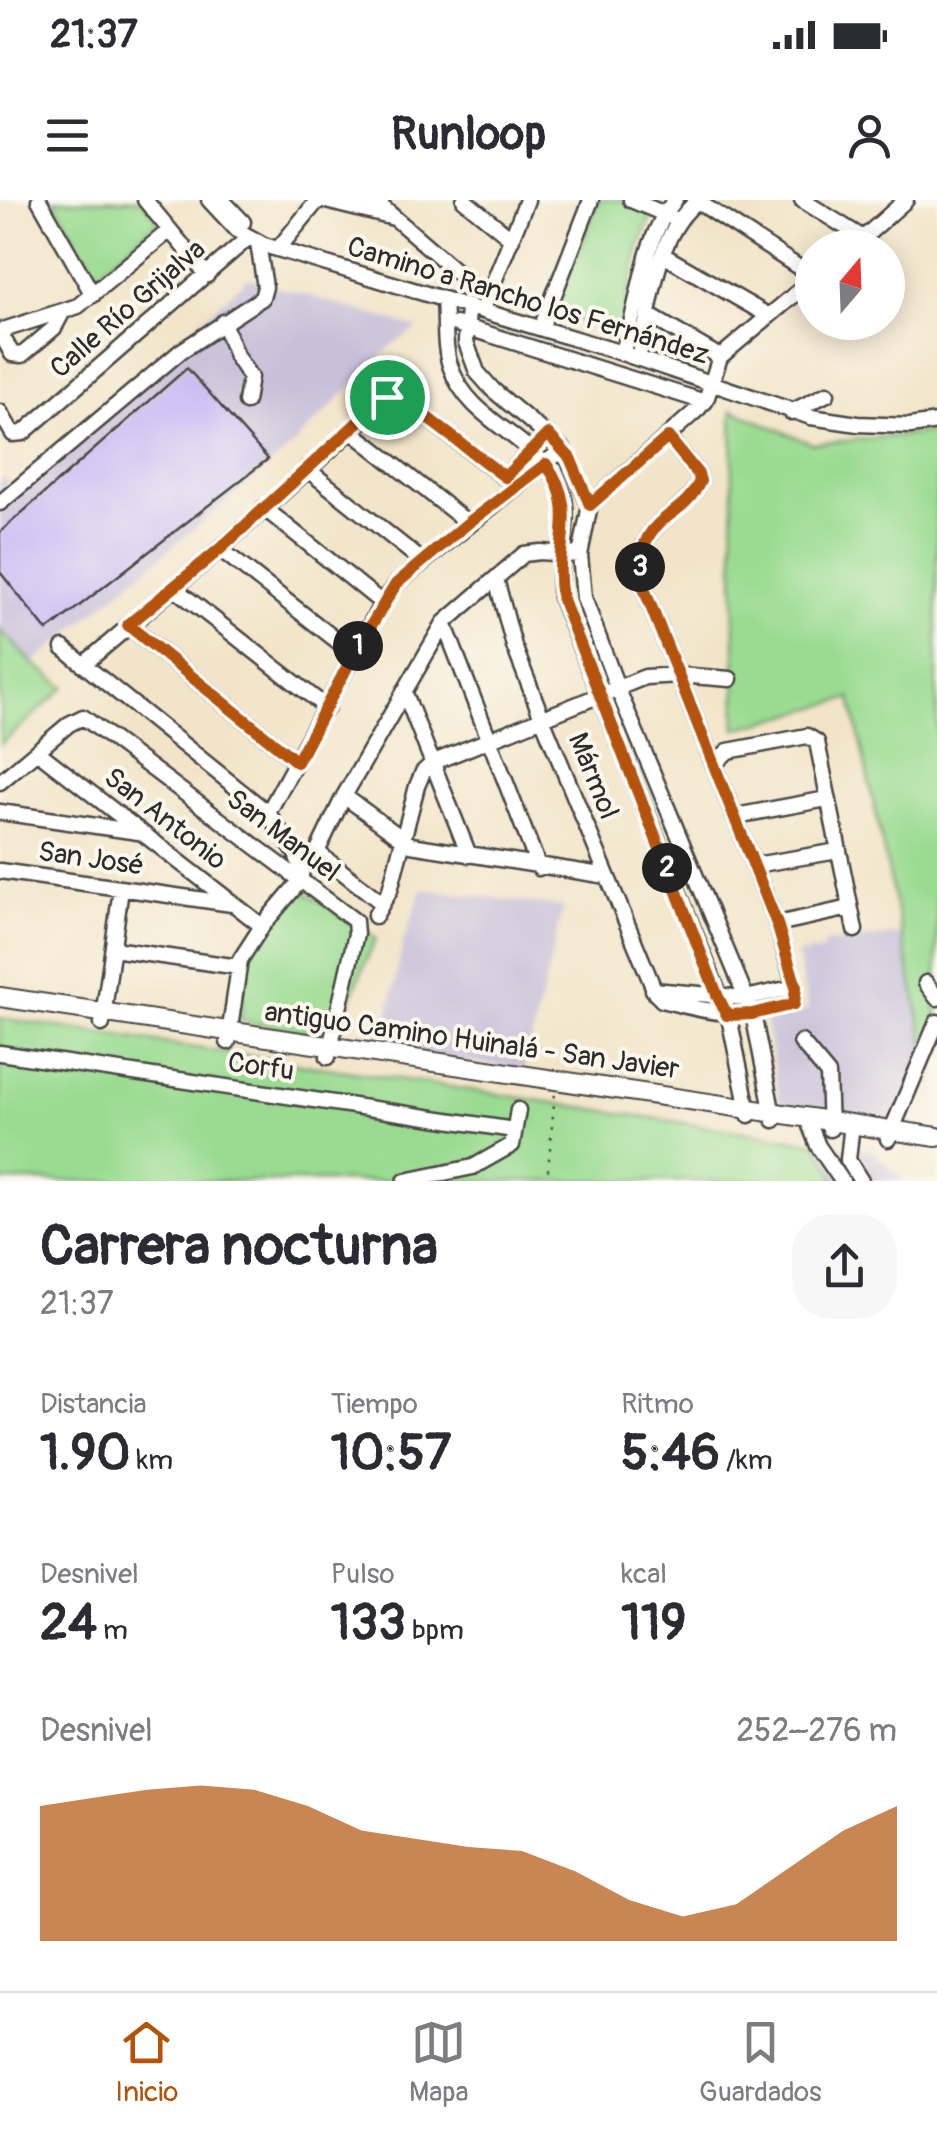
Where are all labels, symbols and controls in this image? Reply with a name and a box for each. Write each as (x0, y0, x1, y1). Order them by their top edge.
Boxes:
text: 21:37 (50, 11, 138, 59)
text: Runloop (391, 107, 546, 163)
icon: menu (40, 108, 95, 163)
icon: person (842, 108, 897, 163)
street label: Camino a Rancho los Fernández (343, 229, 713, 373)
north arrow (795, 230, 905, 340)
map controls (795, 230, 905, 340)
street label: Calle Río Grijalva (43, 232, 213, 386)
pin (345, 355, 430, 440)
icon: arrive (360, 370, 415, 425)
pin: 3 (615, 542, 665, 592)
text: 3 (632, 549, 648, 584)
pin: 1 (333, 621, 383, 671)
text: 1 (353, 628, 363, 663)
street label: Mármol (560, 728, 626, 824)
street label: San Antonio (97, 760, 233, 878)
street label: San Manuel (219, 782, 347, 890)
street label: San José (36, 834, 146, 884)
pin: 2 (642, 843, 692, 893)
text: 2 (659, 850, 675, 885)
street label: antiguo Camino Huinalá - San Javier (263, 995, 681, 1087)
street label: Corfu (226, 1045, 296, 1089)
text: Carrera nocturna (40, 1212, 438, 1281)
button: share (792, 1214, 897, 1319)
text: 21:37 (40, 1284, 114, 1324)
text: Distancia (40, 1387, 147, 1422)
text: Tiempo (331, 1387, 418, 1422)
text: Ritmo (621, 1387, 694, 1422)
text: 1.90 (40, 1422, 130, 1485)
text: 10:57 (331, 1422, 451, 1485)
text: 5:46 (621, 1422, 720, 1485)
text: km (130, 1443, 173, 1478)
text: /km (720, 1443, 773, 1478)
text: Desnivel (40, 1557, 139, 1592)
text: Pulso (331, 1557, 394, 1592)
text: kcal (621, 1557, 667, 1592)
text: 24 (40, 1592, 97, 1655)
text: 133 (331, 1592, 406, 1655)
text: 119 (621, 1592, 686, 1655)
text: m (97, 1613, 128, 1648)
text: bpm (406, 1613, 464, 1648)
text: Desnivel (40, 1711, 153, 1751)
text: 252–276 m (736, 1711, 897, 1751)
tab: Inicio (115, 2015, 178, 2110)
tab: Mapa (409, 2015, 468, 2110)
tab: Guardados (699, 2015, 822, 2110)

